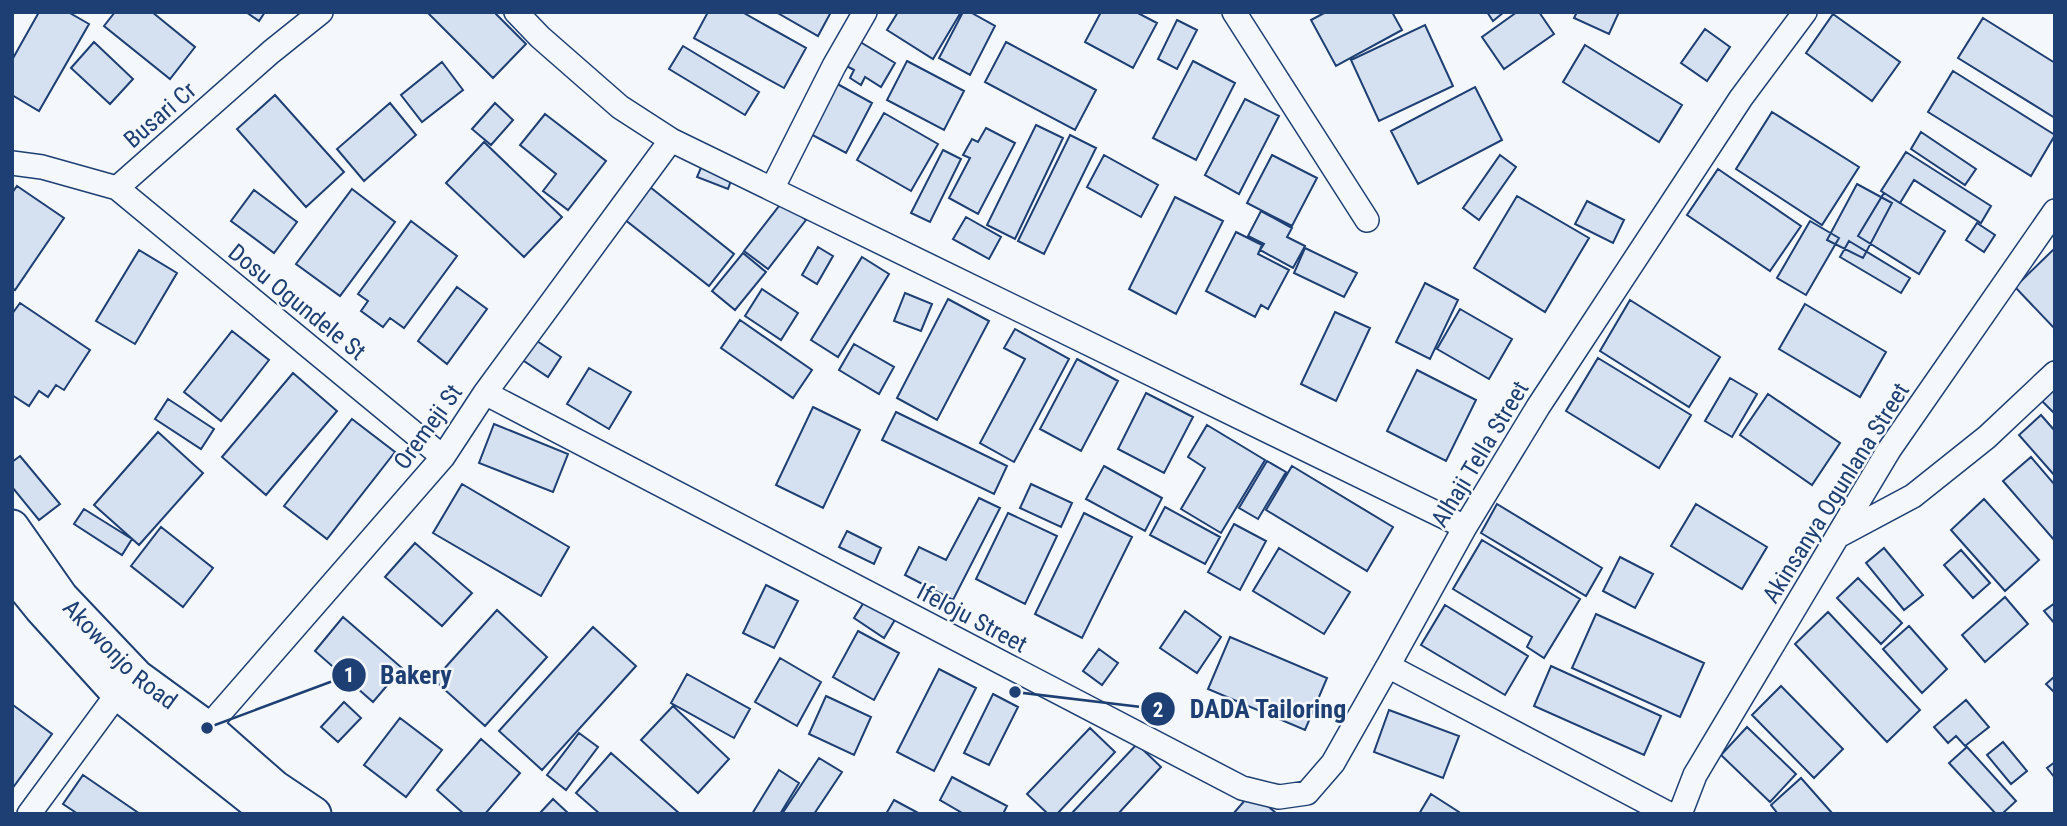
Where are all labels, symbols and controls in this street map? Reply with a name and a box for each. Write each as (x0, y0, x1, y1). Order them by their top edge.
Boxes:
street label: Busari Cr (118, 76, 202, 154)
street label: Dosu Ogundele St (223, 238, 371, 366)
street label: Alhaji Tella Street (1425, 376, 1535, 532)
street label: Akinsanya Ogunlana Street (1757, 378, 1915, 608)
street label: Oremeji St (388, 379, 468, 475)
street label: Ifeloju Street (912, 577, 1032, 659)
street label: Akowonjo Road (57, 594, 182, 715)
callout: Bakery (331, 651, 466, 698)
text: Bakery (380, 660, 452, 690)
text: 1 (344, 663, 354, 687)
callout: DADA Tailoring (1141, 686, 1361, 733)
text: DADA Tailoring (1190, 694, 1346, 724)
text: 2 (1153, 698, 1163, 722)

